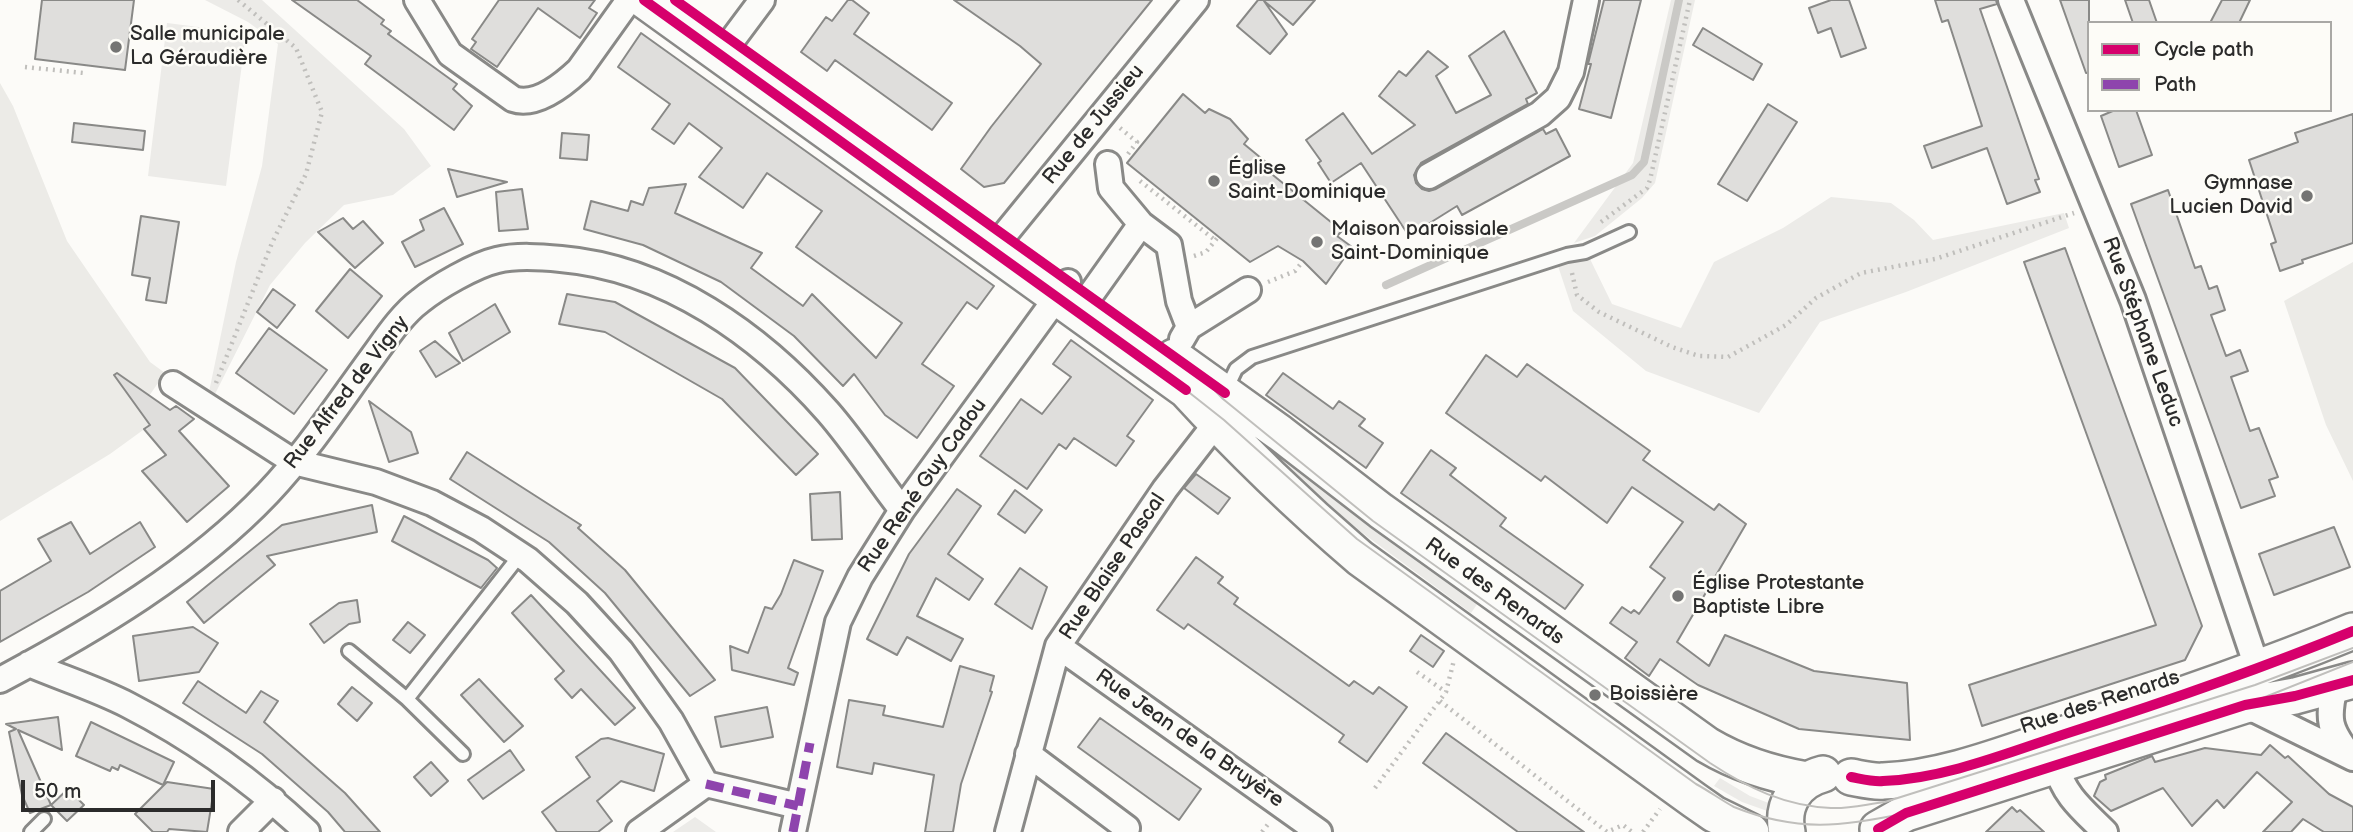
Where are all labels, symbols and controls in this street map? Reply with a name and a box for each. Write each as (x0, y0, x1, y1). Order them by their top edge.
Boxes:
legend (2087, 21, 2332, 112)
place label: Salle municipale La Géraudière (130, 22, 285, 72)
text: Cycle path (2154, 37, 2254, 62)
marker: Salle municipale La Géraudière (108, 39, 124, 55)
street label: Rue de Jussieu (1038, 60, 1150, 190)
text: Path (2154, 72, 2196, 97)
place label: Église Saint-Dominique (1228, 156, 1386, 206)
place label: Gymnase Lucien David (2169, 171, 2293, 221)
marker: Église Saint-Dominique (1206, 173, 1222, 189)
marker: Gymnase Lucien David (2299, 188, 2315, 204)
place label: Maison paroissiale Saint-Dominique (1331, 217, 1508, 267)
marker: Maison paroissiale Saint-Dominique (1309, 234, 1325, 250)
street label: Rue Stéphane Leduc (2096, 234, 2188, 430)
street label: Rue Alfred de Vigny (279, 311, 415, 475)
street label: Rue René Guy Cadou (853, 394, 993, 578)
street label: Rue Blaise Pascal (1055, 489, 1171, 645)
street label: Rue des Renards (1419, 533, 1569, 651)
place label: Église Protestante Baptiste Libre (1692, 571, 1864, 621)
marker: Église Protestante Baptiste Libre (1670, 588, 1686, 604)
street label: Rue Jean de la Bruyère (1090, 664, 1288, 814)
street label: Rue des Renards (2017, 665, 2183, 741)
place label: Boissière (1609, 682, 1698, 708)
marker: Boissière (1587, 687, 1603, 703)
scale bar (24, 766, 219, 810)
text: 50 m (34, 779, 81, 804)

